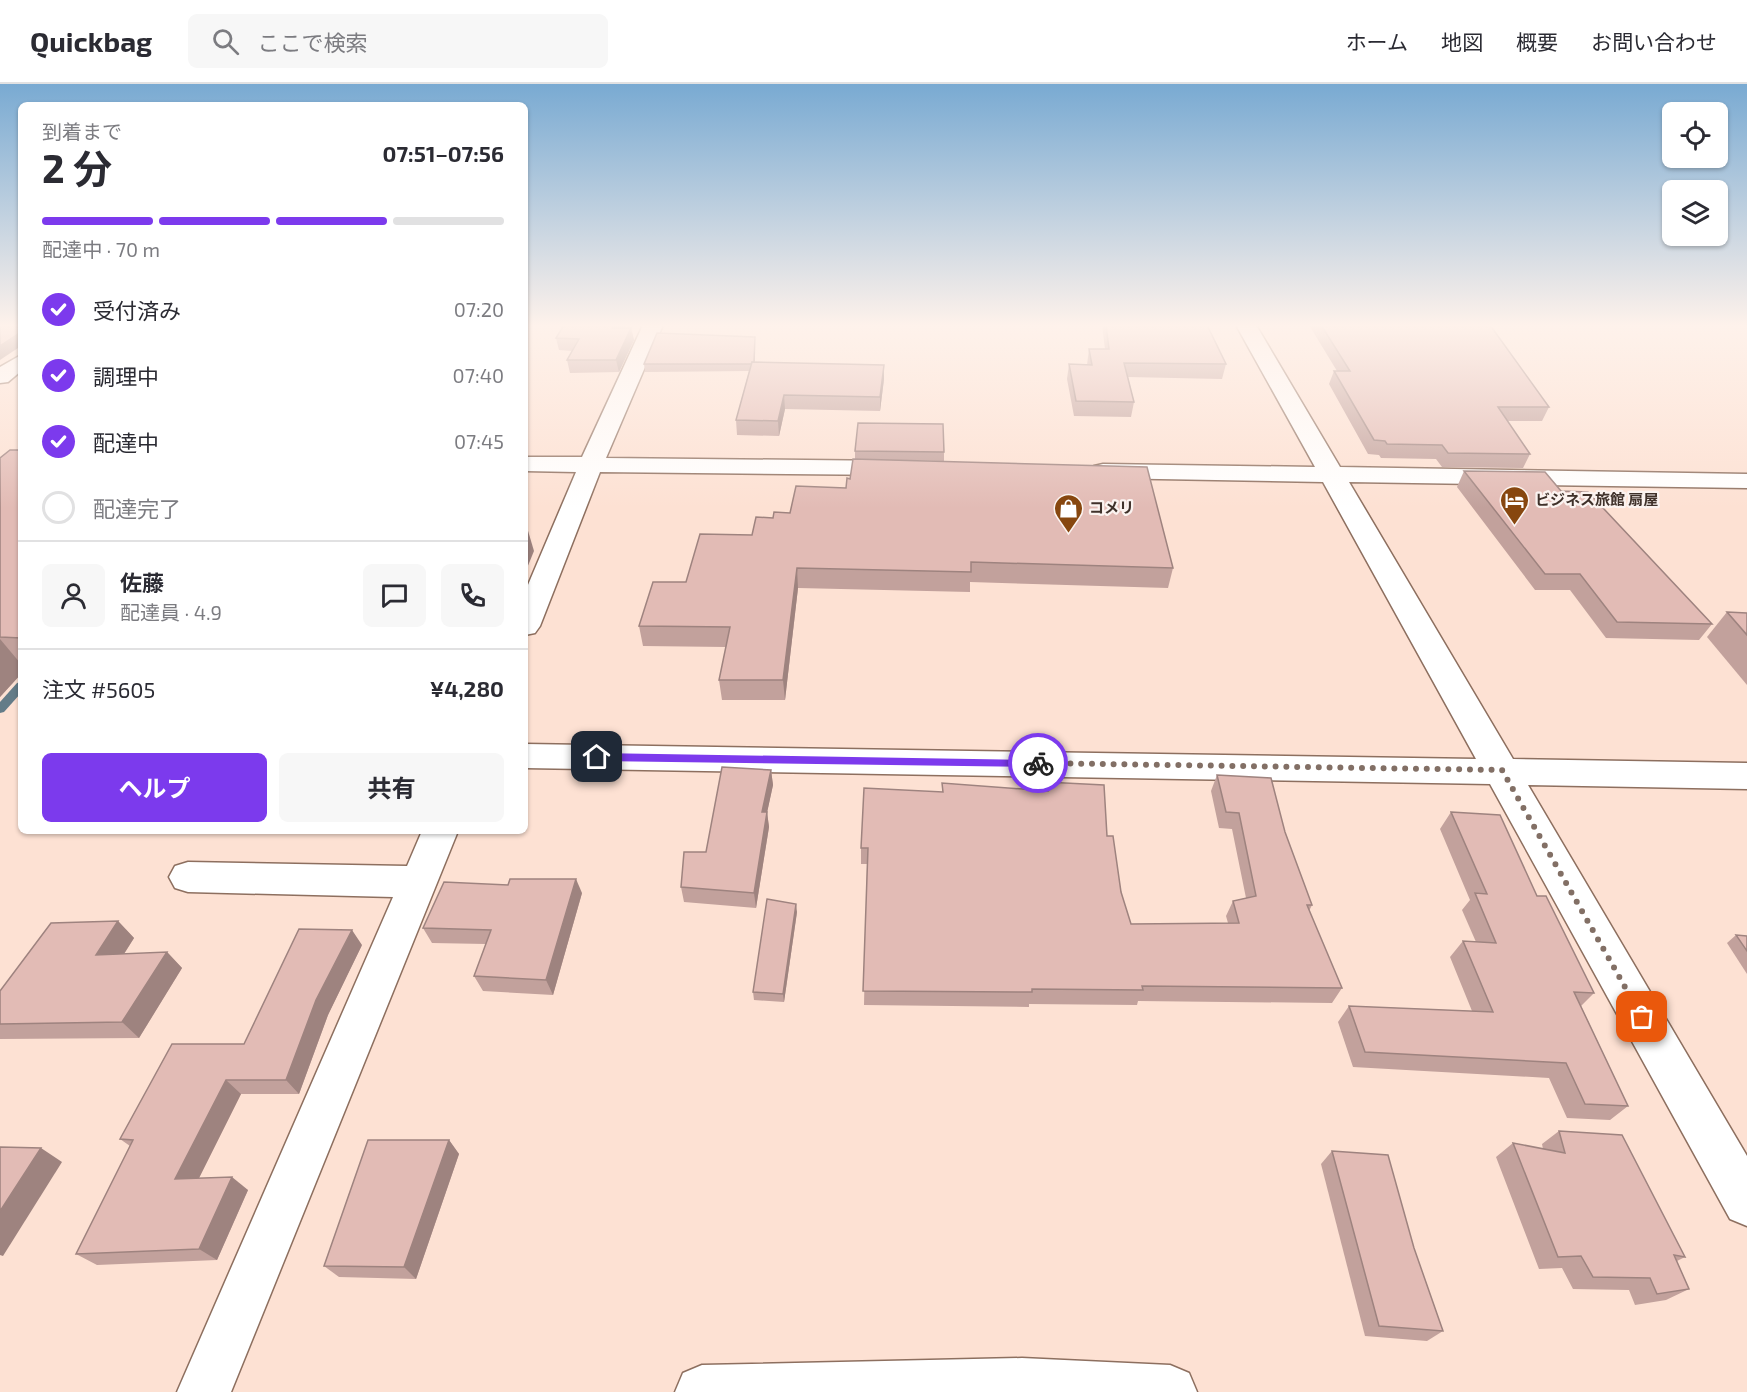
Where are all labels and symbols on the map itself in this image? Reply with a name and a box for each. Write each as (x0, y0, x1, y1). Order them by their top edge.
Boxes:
hotel icon: ビジネス旅館 扇屋 (1498, 484, 1530, 526)
place label: ビジネス旅館 扇屋 (1535, 490, 1658, 508)
shop icon: コメリ (1052, 492, 1084, 534)
place label: コメリ (1089, 498, 1134, 516)
pin (571, 731, 622, 782)
courier (1008, 733, 1068, 793)
pin (1616, 991, 1667, 1042)

